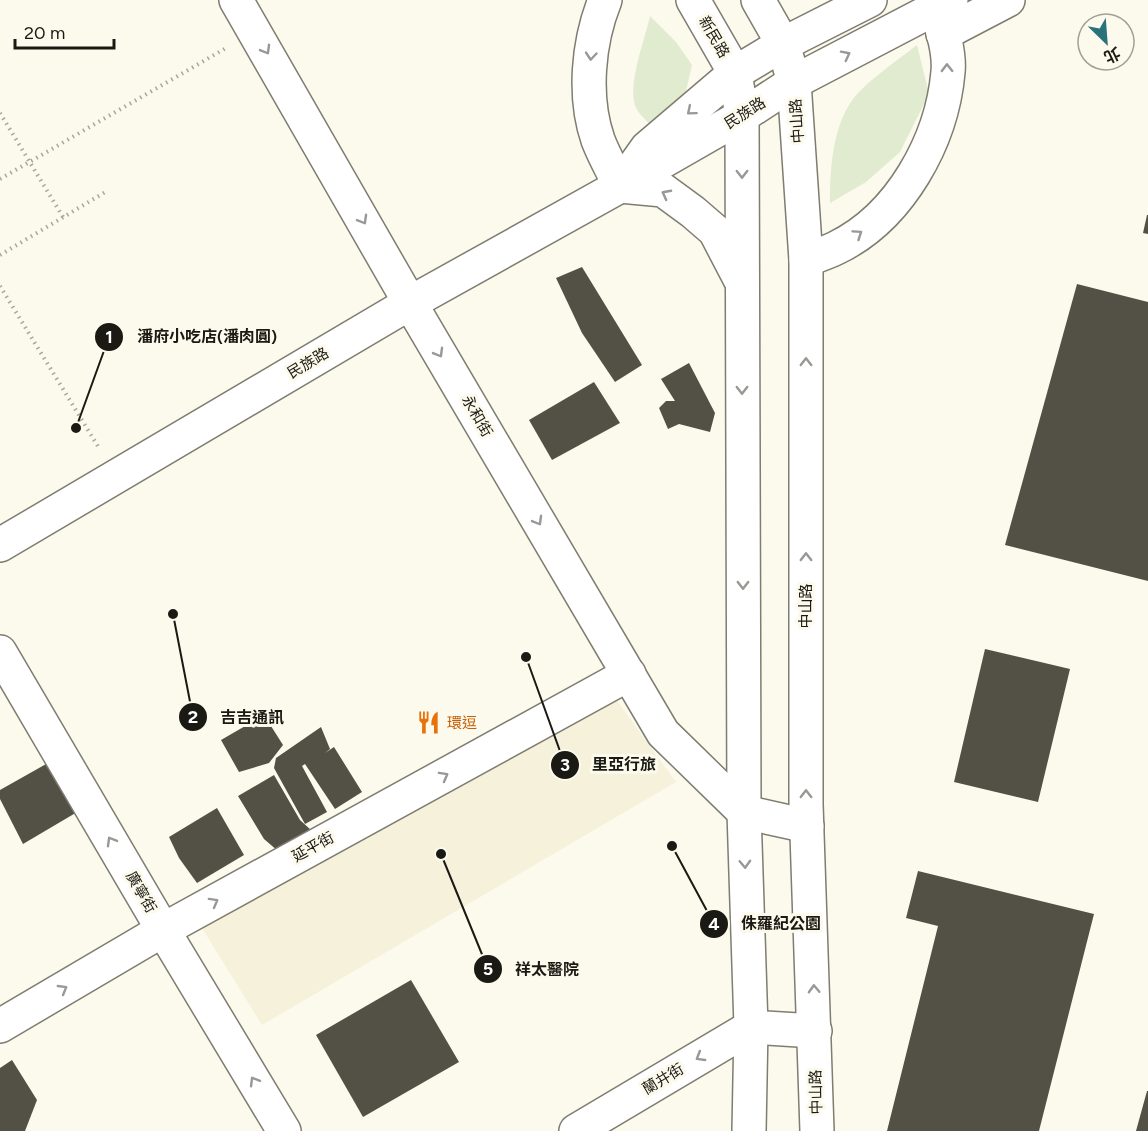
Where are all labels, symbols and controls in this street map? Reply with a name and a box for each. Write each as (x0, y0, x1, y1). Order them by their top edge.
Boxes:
scale bar (15, 12, 114, 50)
north arrow (1076, 12, 1136, 72)
street label: 新民路 (695, 13, 733, 61)
text: 20 m (24, 22, 65, 44)
text: 北 (1101, 43, 1123, 67)
one-way arrow (259, 44, 270, 54)
one-way arrow (840, 51, 851, 62)
one-way arrow (585, 52, 598, 61)
one-way arrow (941, 63, 953, 72)
street label: 民族路 (721, 93, 769, 133)
street label: 中山路 (786, 98, 808, 144)
one-way arrow (687, 104, 698, 115)
one-way arrow (736, 170, 748, 179)
one-way arrow (662, 190, 672, 201)
one-way arrow (355, 213, 367, 224)
one-way arrow (851, 230, 862, 241)
callout: 潘府小吃店(潘肉圓) (94, 320, 289, 354)
text: 1 (105, 326, 113, 348)
text: 潘府小吃店(潘肉圓) (137, 327, 277, 346)
street label: 民族路 (284, 344, 332, 382)
one-way arrow (432, 347, 444, 357)
one-way arrow (800, 357, 812, 366)
one-way arrow (736, 386, 748, 395)
street label: 永和街 (458, 392, 496, 440)
one-way arrow (531, 515, 543, 525)
one-way arrow (800, 552, 812, 561)
one-way arrow (737, 581, 749, 590)
street label: 中山路 (797, 583, 815, 629)
callout: 吉吉通訊 (178, 700, 296, 734)
text: 2 (188, 706, 198, 728)
text: 吉吉通訊 (220, 708, 284, 727)
restaurant icon: 環逗 (416, 710, 442, 736)
place label: 環逗 (447, 714, 477, 732)
callout: 里亞行旅 (550, 748, 668, 782)
text: 3 (560, 754, 570, 776)
text: 里亞行旅 (592, 755, 656, 774)
one-way arrow (438, 772, 448, 783)
one-way arrow (800, 789, 812, 798)
street label: 延平街 (289, 828, 337, 866)
one-way arrow (107, 837, 118, 848)
one-way arrow (739, 860, 752, 869)
street label: 廣寧街 (122, 868, 160, 916)
one-way arrow (208, 898, 218, 909)
callout: 侏羅紀公園 (699, 907, 833, 941)
text: 4 (708, 913, 720, 935)
text: 侏羅紀公園 (741, 914, 821, 933)
callout: 祥太醫院 (473, 952, 591, 986)
text: 5 (483, 958, 493, 980)
text: 祥太醫院 (515, 960, 579, 979)
one-way arrow (57, 984, 67, 996)
one-way arrow (807, 984, 820, 993)
one-way arrow (696, 1050, 706, 1062)
street label: 蘭井街 (639, 1060, 687, 1098)
street label: 中山路 (807, 1069, 825, 1115)
one-way arrow (249, 1077, 261, 1087)

